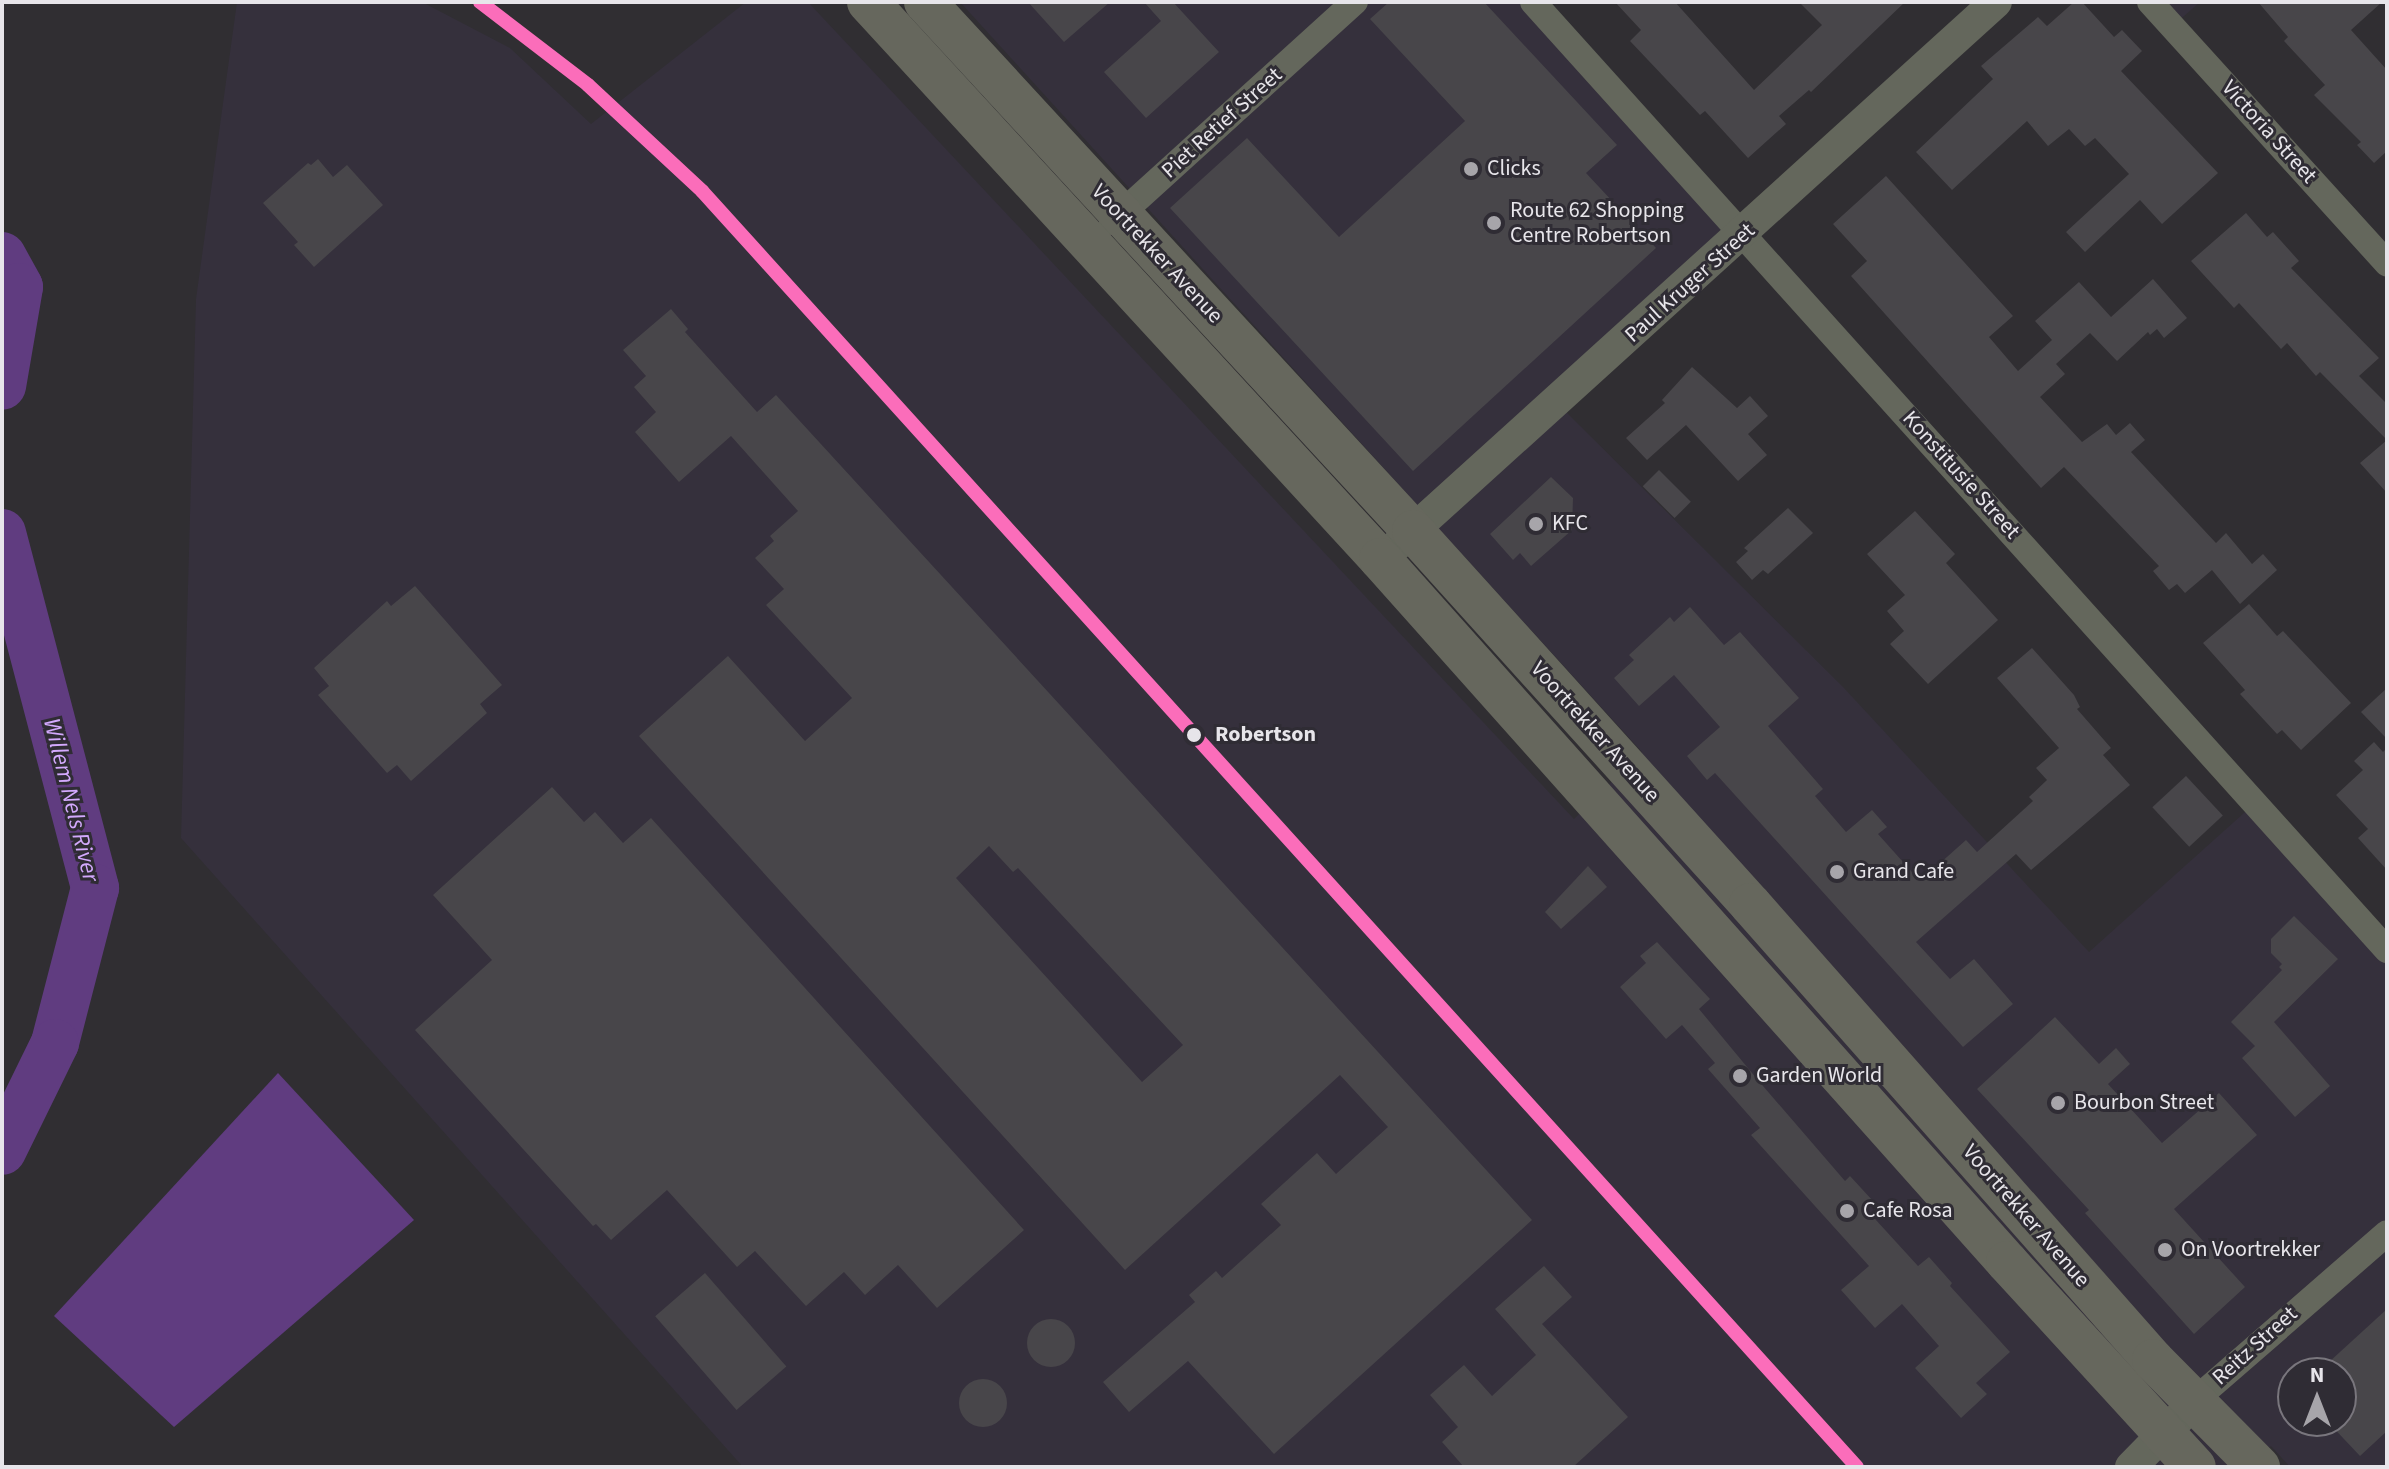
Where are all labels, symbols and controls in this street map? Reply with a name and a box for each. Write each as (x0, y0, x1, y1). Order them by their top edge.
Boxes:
street label: Piet Retief Street (1156, 62, 1288, 184)
street label: Victoria Street (2216, 75, 2322, 189)
place label: Clicks (1487, 156, 1541, 182)
marker: Clicks (1462, 160, 1480, 178)
street label: Voortrekker Avenue (1086, 179, 1228, 329)
place label: Route 62 Shopping Centre Robertson (1510, 197, 1683, 248)
marker: Route 62 Shopping Centre Robertson (1485, 214, 1503, 232)
street label: Paul Kruger Street (1620, 218, 1760, 348)
street label: Konstitusie Street (1897, 406, 2025, 544)
place label: KFC (1552, 511, 1588, 537)
marker: KFC (1527, 515, 1545, 533)
street label: Voortrekker Avenue (1525, 656, 1665, 808)
water label: Willem Nels River (37, 715, 105, 885)
marker: Robertson (1180, 721, 1208, 749)
place label: Robertson (1215, 722, 1316, 748)
place label: Grand Cafe (1853, 859, 1954, 885)
marker: Grand Cafe (1828, 863, 1846, 881)
place label: Garden World (1756, 1063, 1882, 1089)
marker: Garden World (1731, 1067, 1749, 1085)
place label: Bourbon Street (2074, 1090, 2214, 1116)
marker: Bourbon Street (2049, 1094, 2067, 1112)
street label: Voortrekker Avenue (1957, 1139, 2095, 1293)
place label: Cafe Rosa (1863, 1198, 1953, 1224)
marker: Cafe Rosa (1838, 1202, 1856, 1220)
place label: On Voortrekker (2181, 1237, 2320, 1263)
marker: On Voortrekker (2156, 1241, 2174, 1259)
street label: Reitz Street (2207, 1301, 2303, 1391)
north arrow (2277, 1357, 2357, 1437)
text: N (2310, 1359, 2324, 1391)

